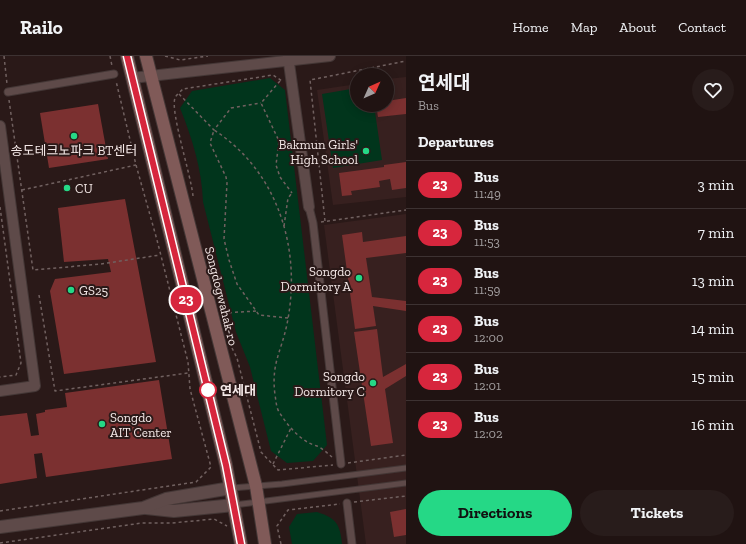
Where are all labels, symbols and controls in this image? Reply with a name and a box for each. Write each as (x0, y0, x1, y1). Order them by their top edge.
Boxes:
text: Railo (20, 16, 63, 39)
text: Home (513, 19, 549, 36)
text: Map (571, 19, 597, 36)
text: About (619, 19, 656, 36)
text: Contact (678, 19, 726, 36)
north arrow (350, 68, 394, 112)
map controls (350, 68, 394, 112)
button: heart (692, 69, 734, 111)
text: 연세대 (418, 71, 470, 94)
text: Bus (418, 98, 439, 113)
marker: 송도테크노파크 BT센터 (69, 131, 79, 141)
text: Departures (418, 133, 494, 151)
place label: Bakmun Girls' High School (279, 137, 359, 167)
place label: 송도테크노파크 BT센터 (11, 143, 137, 158)
marker: Bakmun Girls' High School (361, 146, 371, 156)
text: Bus (474, 168, 499, 186)
text: 23 (433, 176, 447, 193)
text: 3 min (698, 176, 734, 194)
place label: CU (75, 181, 93, 196)
marker: CU (62, 183, 72, 193)
text: 11:49 (474, 186, 501, 201)
text: Bus (474, 216, 499, 234)
text: 23 (433, 224, 447, 241)
text: 7 min (698, 224, 734, 242)
text: 11:53 (474, 234, 500, 249)
street label: Songdogwahak-ro (202, 245, 241, 348)
place label: Songdo Dormitory A (281, 264, 352, 294)
text: Bus (474, 264, 499, 282)
text: 23 (433, 272, 447, 289)
text: 13 min (692, 272, 734, 290)
marker: Songdo Dormitory A (354, 273, 364, 283)
text: 11:59 (474, 282, 500, 297)
place label: GS25 (79, 283, 109, 298)
marker: GS25 (66, 285, 76, 295)
line badge: 23 (168, 287, 204, 313)
text: 23 (179, 291, 193, 308)
text: Bus (474, 312, 499, 330)
text: 23 (433, 320, 447, 337)
text: 14 min (691, 320, 734, 338)
text: 12:00 (474, 330, 504, 345)
text: Bus (474, 360, 499, 378)
text: 23 (433, 368, 447, 385)
text: 15 min (691, 368, 734, 386)
place label: Songdo Dormitory C (294, 369, 365, 399)
marker: Songdo Dormitory C (368, 378, 378, 388)
text: 12:01 (474, 378, 501, 393)
marker: 연세대 (199, 381, 217, 399)
place label: 연세대 (220, 383, 256, 398)
text: Bus (474, 408, 499, 426)
place label: Songdo AIT Center (110, 410, 172, 440)
text: 23 (433, 416, 447, 433)
text: 16 min (691, 416, 734, 434)
marker: Songdo AIT Center (97, 419, 107, 429)
text: 12:02 (474, 426, 503, 441)
button: Directions (418, 490, 572, 536)
button: Tickets (580, 490, 734, 536)

